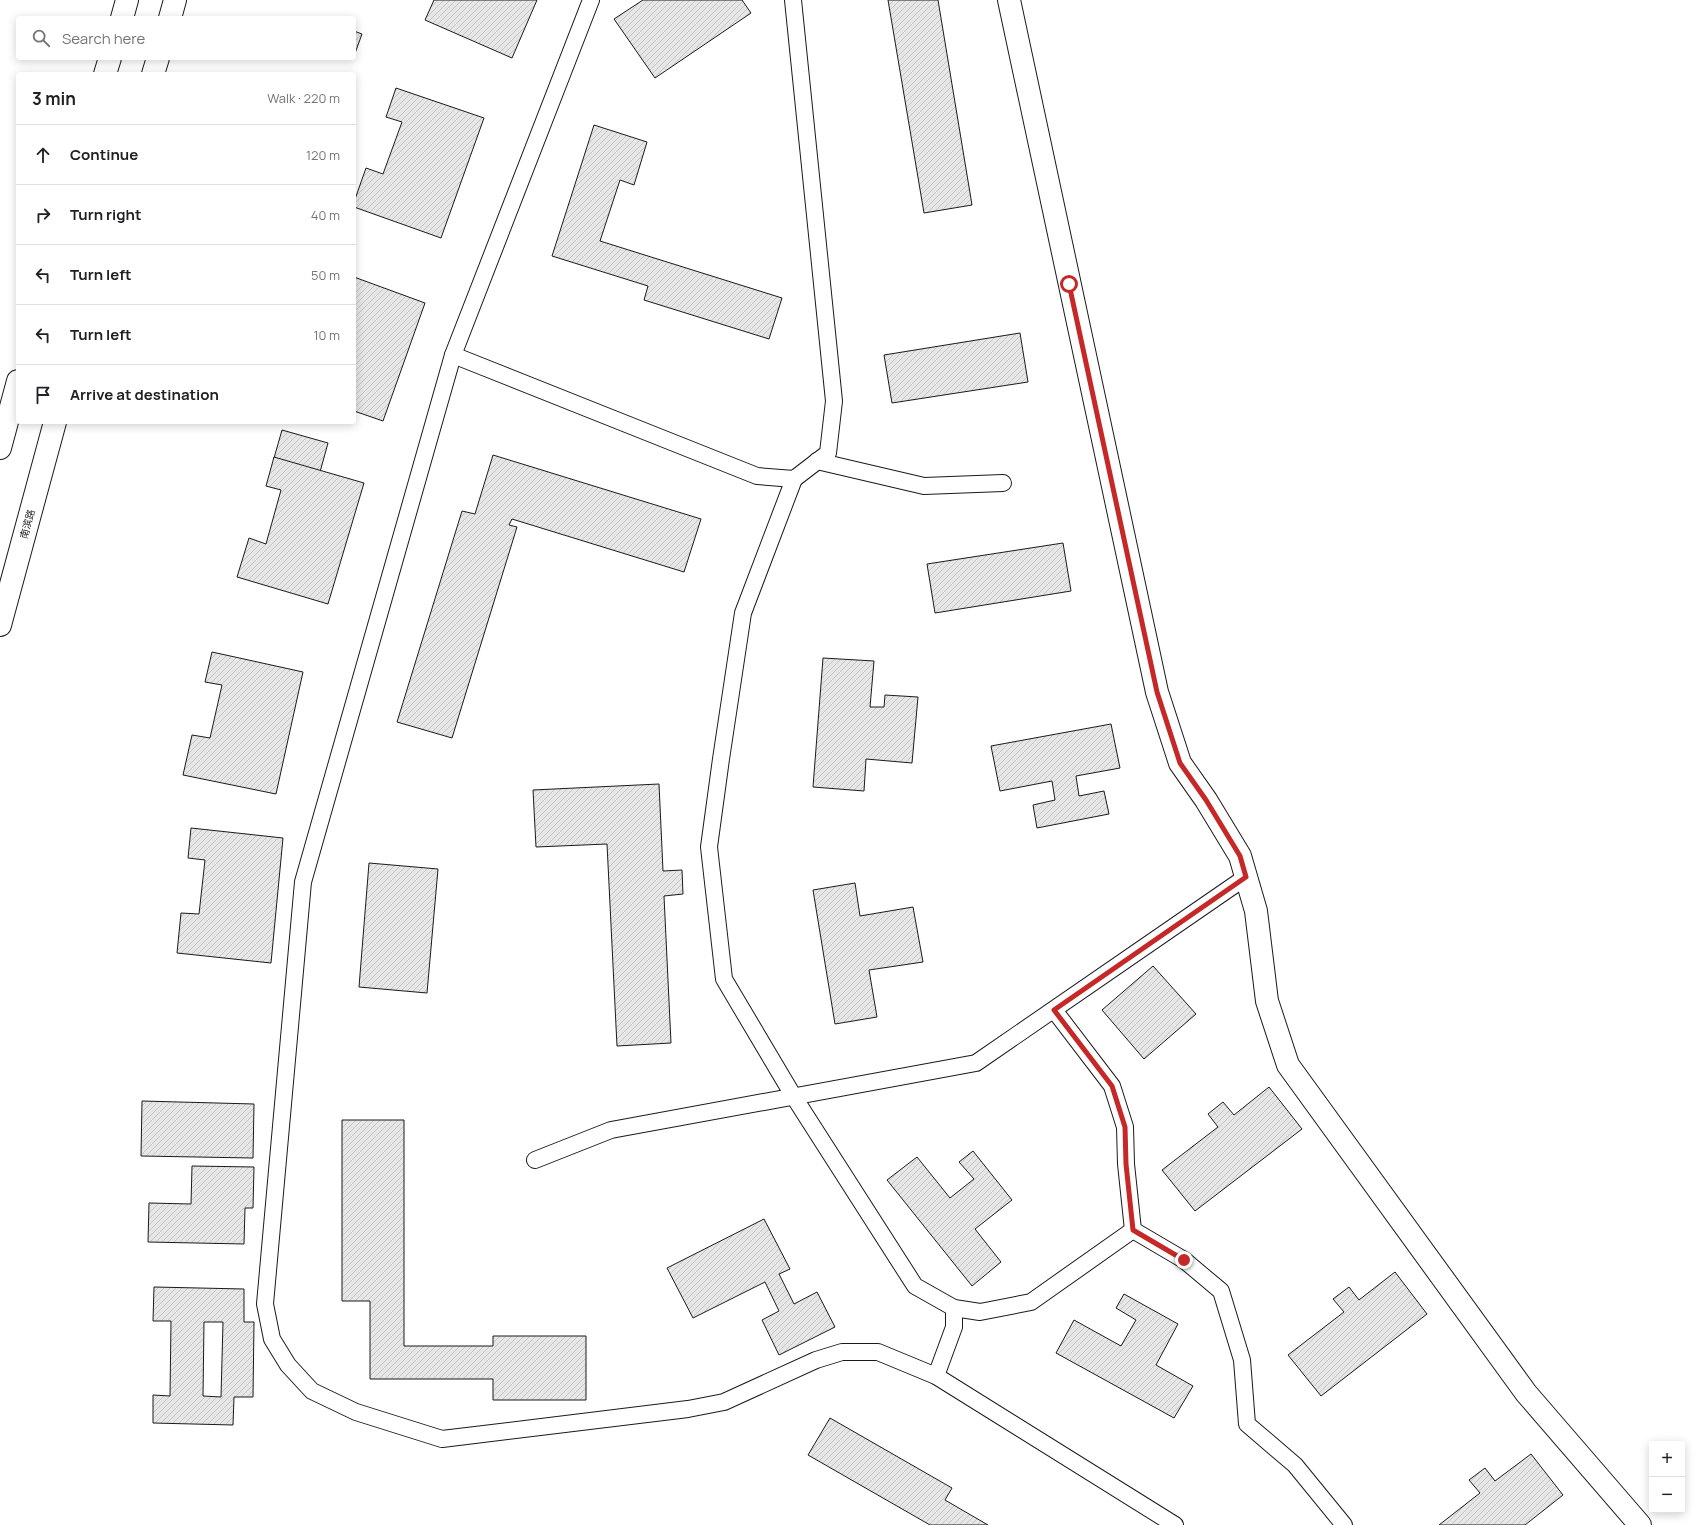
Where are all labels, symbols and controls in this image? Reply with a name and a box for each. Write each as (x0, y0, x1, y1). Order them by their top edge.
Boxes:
search box (16, 16, 356, 60)
icon: search (30, 27, 52, 49)
text: Search here (62, 28, 145, 49)
text: 3 min (32, 87, 76, 110)
text: Walk · 220 m (267, 89, 340, 107)
icon: ahead (32, 144, 54, 166)
text: Continue (70, 144, 138, 165)
text: 120 m (306, 146, 340, 164)
icon: right (32, 204, 54, 226)
text: Turn right (70, 204, 141, 225)
text: 40 m (311, 206, 340, 224)
icon: left (32, 264, 54, 286)
text: Turn left (70, 264, 132, 285)
text: 50 m (311, 266, 340, 284)
route start (1060, 275, 1078, 293)
icon: left (32, 324, 54, 346)
text: Turn left (70, 324, 132, 345)
text: 10 m (313, 326, 340, 344)
icon: arrive (32, 384, 54, 406)
text: Arrive at destination (70, 384, 219, 405)
street label: 南滨路 (16, 508, 38, 540)
route end (1175, 1251, 1193, 1269)
map controls (1649, 1441, 1685, 1513)
button: + (1649, 1441, 1685, 1477)
button: − (1649, 1477, 1685, 1513)

